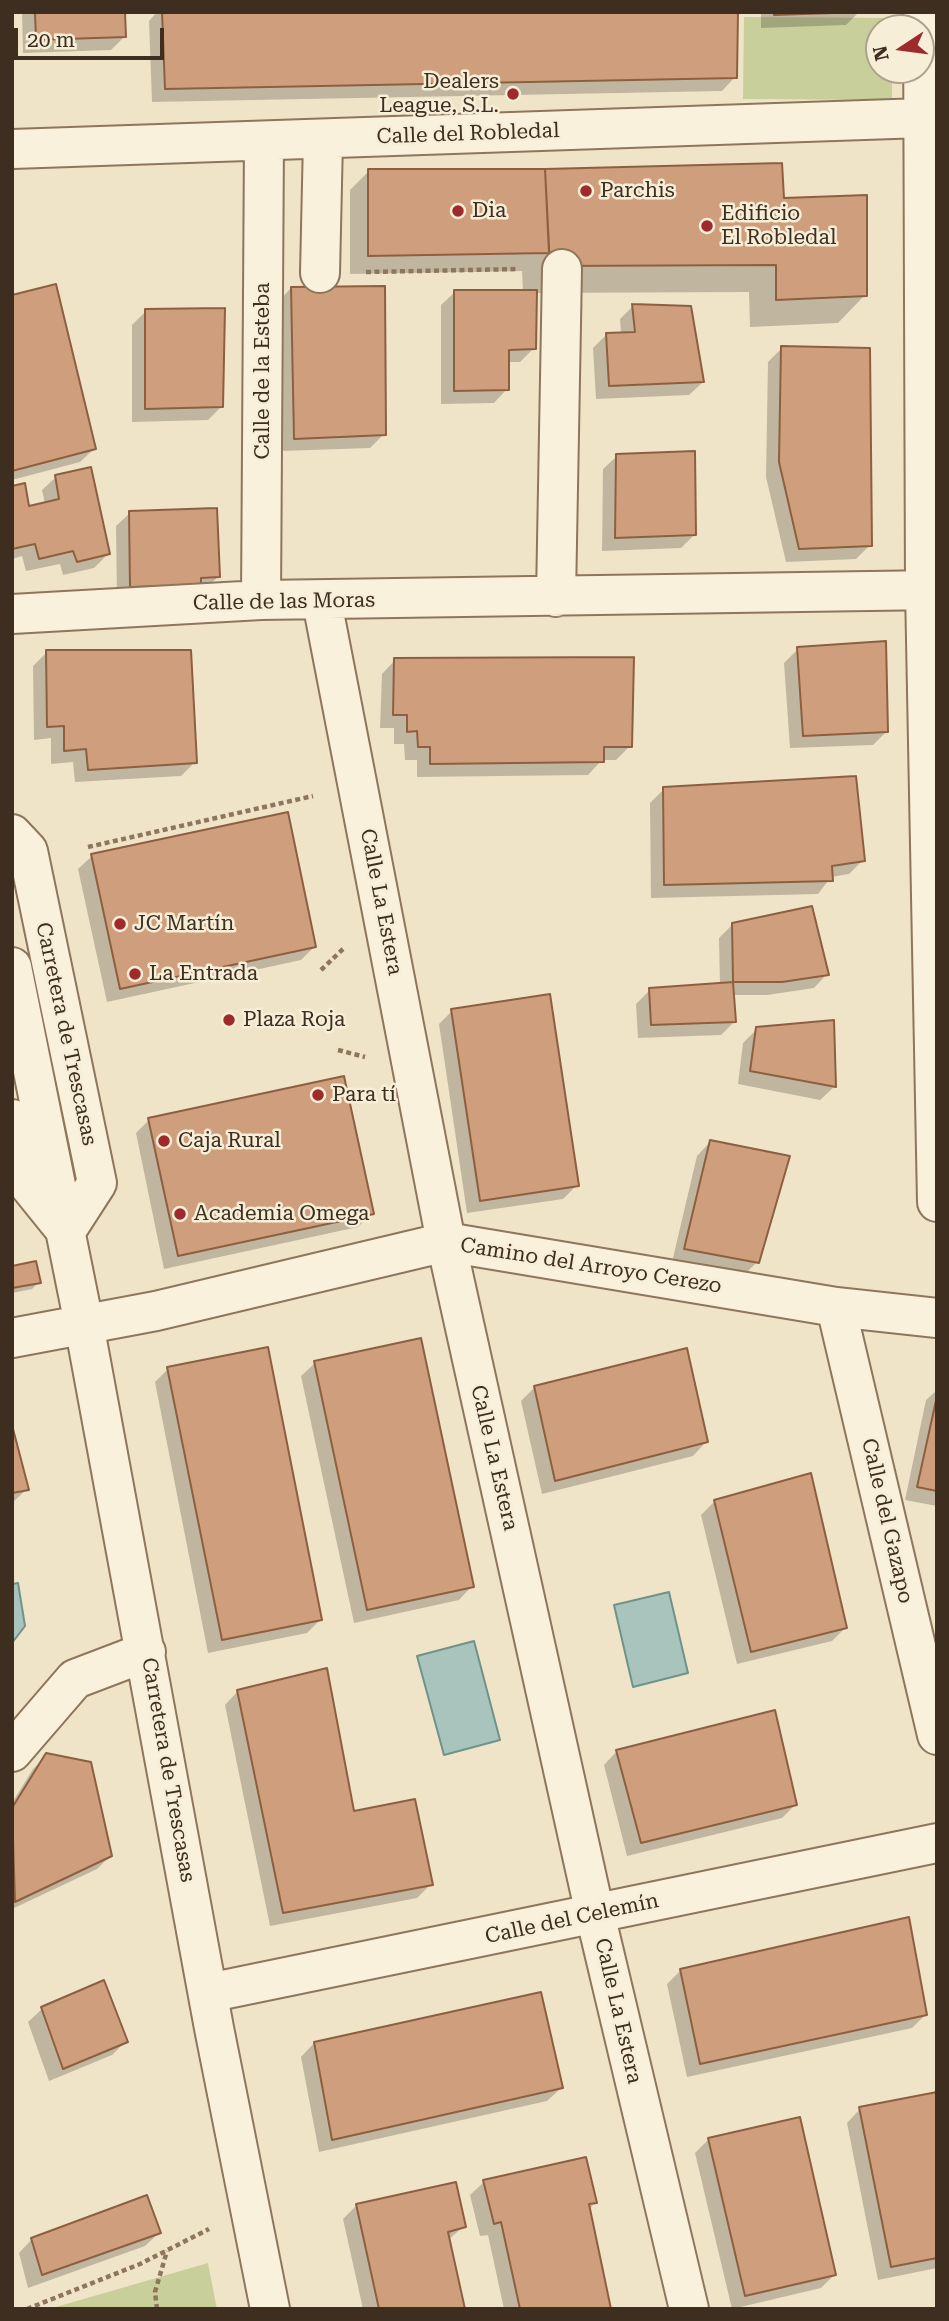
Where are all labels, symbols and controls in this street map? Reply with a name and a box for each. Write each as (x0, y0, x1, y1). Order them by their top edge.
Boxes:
scale bar (18, 14, 168, 58)
north arrow (865, 14, 935, 84)
text: 20 m (27, 28, 75, 52)
text: N (868, 44, 894, 63)
place label: Dealers League, S.L. (379, 69, 499, 119)
marker: Dealers League, S.L. (505, 86, 521, 102)
street label: Calle del Robledal (376, 118, 560, 150)
place label: Parchis (600, 178, 675, 204)
marker: Parchis (578, 183, 594, 199)
place label: Dia (472, 198, 506, 224)
place label: Edificio El Robledal (721, 201, 836, 251)
marker: Dia (450, 203, 466, 219)
marker: Edificio El Robledal (699, 218, 715, 234)
street label: Calle de la Esteba (250, 282, 276, 460)
street label: Calle de las Moras (193, 588, 375, 616)
street label: Calle La Estera (354, 827, 408, 977)
place label: JC Martín (134, 911, 234, 937)
marker: JC Martín (112, 916, 128, 932)
street label: Carretera de Trescasas (30, 920, 102, 1148)
place label: La Entrada (149, 961, 258, 987)
marker: La Entrada (127, 966, 143, 982)
place label: Plaza Roja (243, 1007, 346, 1033)
marker: Plaza Roja (221, 1012, 237, 1028)
place label: Para tí (332, 1082, 396, 1108)
marker: Para tí (310, 1087, 326, 1103)
place label: Caja Rural (178, 1128, 281, 1154)
marker: Caja Rural (156, 1133, 172, 1149)
place label: Academia Omega (194, 1201, 369, 1227)
marker: Academia Omega (172, 1206, 188, 1222)
street label: Camino del Arroyo Cerezo (458, 1233, 724, 1299)
street label: Calle La Estera (465, 1383, 523, 1533)
street label: Calle del Gazapo (856, 1436, 918, 1606)
street label: Carretera de Trescasas (136, 1656, 200, 1884)
street label: Calle del Celemín (483, 1888, 661, 1950)
street label: Calle La Estera (589, 1936, 647, 2086)

